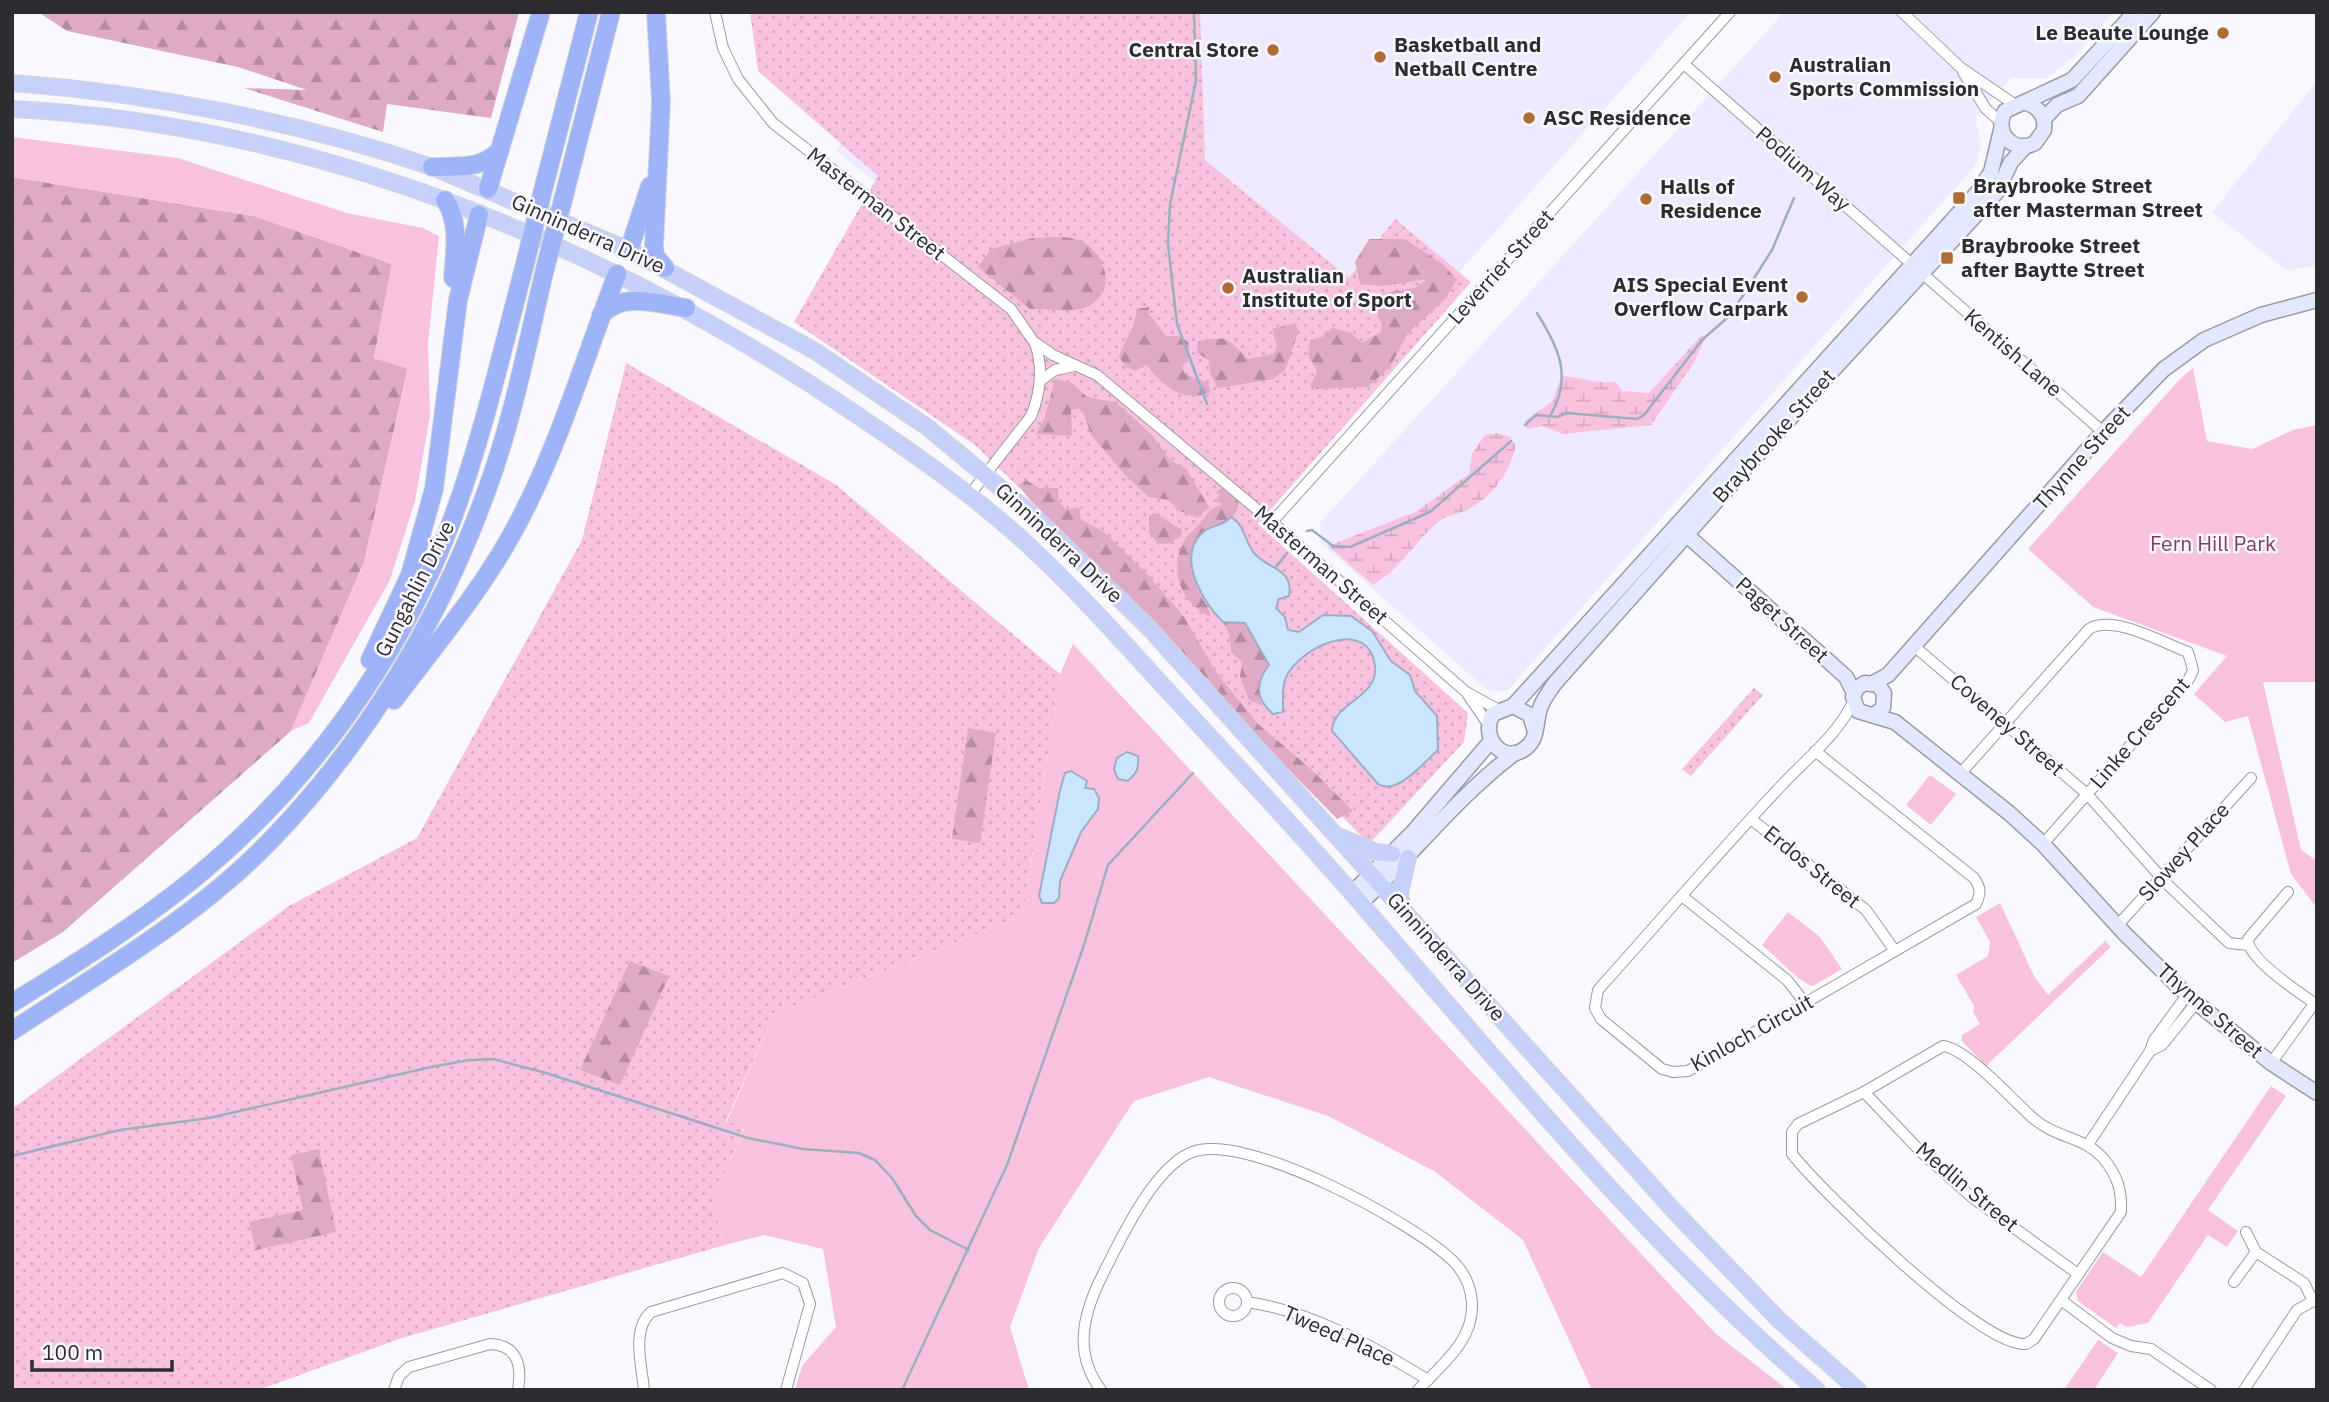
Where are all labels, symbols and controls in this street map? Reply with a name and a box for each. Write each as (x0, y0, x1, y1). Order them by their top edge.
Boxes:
place label: Le Beaute Lounge (2035, 18, 2209, 46)
marker: Le Beaute Lounge (2215, 25, 2231, 41)
place label: Basketball and Netball Centre (1394, 30, 1541, 82)
place label: Central Store (1129, 35, 1259, 63)
marker: Central Store (1265, 42, 1281, 58)
marker: Basketball and Netball Centre (1372, 49, 1388, 65)
place label: Australian Sports Commission (1789, 50, 1979, 102)
marker: Australian Sports Commission (1767, 69, 1783, 85)
place label: ASC Residence (1543, 103, 1691, 131)
marker: ASC Residence (1521, 110, 1537, 126)
street label: Podium Way (1750, 119, 1857, 217)
street label: Masterman Street (801, 140, 952, 266)
place label: Braybrooke Street after Masterman Street (1973, 171, 2203, 223)
place label: Halls of Residence (1660, 172, 1762, 224)
street label: Ginninderra Drive (507, 187, 669, 279)
marker: Braybrooke Street after Masterman Street (1951, 190, 1967, 206)
marker: Halls of Residence (1638, 191, 1654, 207)
street label: Leverrier Street (1441, 203, 1559, 330)
place label: Braybrooke Street after Baytte Street (1961, 231, 2144, 283)
marker: Braybrooke Street after Baytte Street (1939, 250, 1955, 266)
place label: Australian Institute of Sport (1242, 261, 1412, 313)
place label: AIS Special Event Overflow Carpark (1612, 270, 1789, 322)
marker: Australian Institute of Sport (1220, 280, 1236, 296)
marker: AIS Special Event Overflow Carpark (1794, 289, 1810, 305)
street label: Kentish Lane (1959, 302, 2069, 403)
street label: Braybrooke Street (1706, 362, 1841, 508)
street label: Thynne Street (2027, 399, 2136, 516)
street label: Ginninderra Drive (990, 476, 1130, 609)
street label: Masterman Street (1249, 498, 1395, 630)
street label: Gungahlin Drive (368, 516, 460, 661)
park label: Fern Hill Park (2150, 529, 2276, 557)
street label: Paget Street (1730, 570, 1835, 669)
street label: Coveney Street (1945, 667, 2071, 782)
street label: Linke Crescent (2083, 671, 2195, 794)
street label: Slowey Place (2131, 796, 2235, 907)
street label: Erdos Street (1759, 819, 1867, 914)
street label: Ginninderra Drive (1381, 886, 1512, 1027)
street label: Thynne Street (2152, 956, 2270, 1064)
street label: Kinloch Circuit (1685, 987, 1818, 1077)
street label: Medlin Street (1910, 1135, 2025, 1238)
street label: Tweed Place (1279, 1298, 1399, 1372)
scale bar (32, 1328, 172, 1372)
text: 100 m (42, 1338, 103, 1366)

